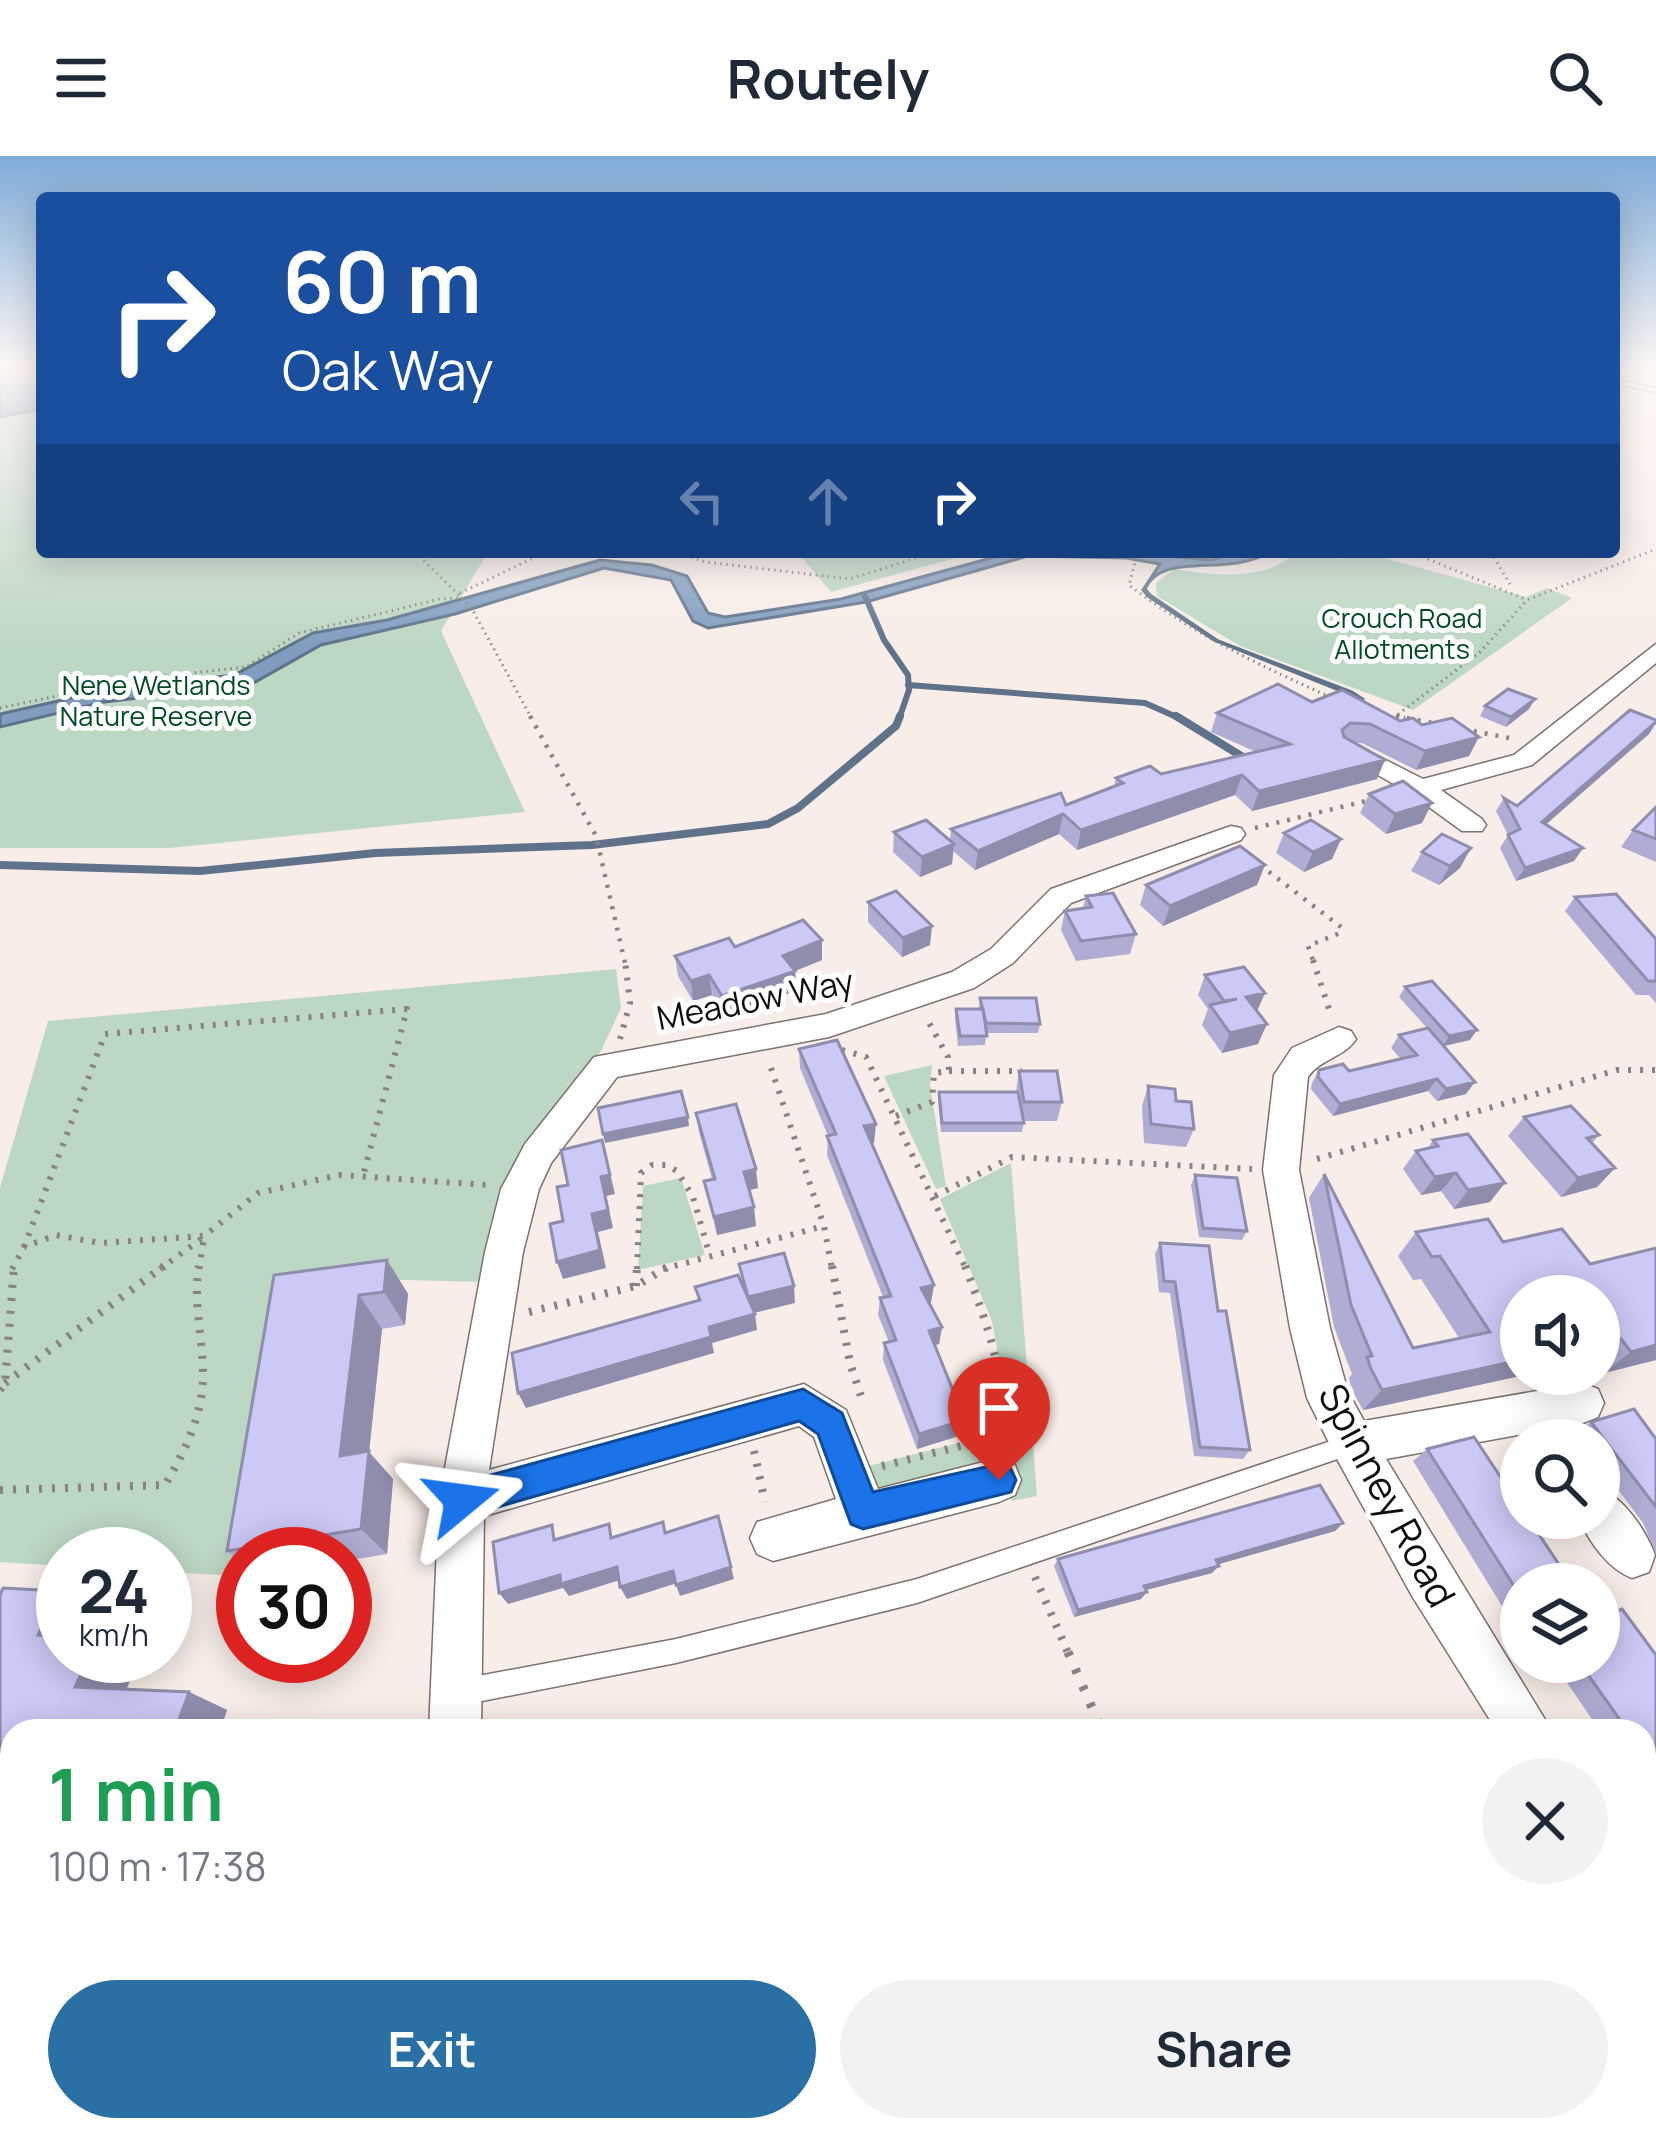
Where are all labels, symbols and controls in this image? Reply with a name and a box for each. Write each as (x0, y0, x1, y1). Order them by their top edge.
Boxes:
text: Routely (727, 41, 929, 115)
icon: menu (48, 45, 114, 111)
icon: search (1542, 45, 1608, 111)
text: 60 m (282, 223, 482, 338)
icon: right (84, 240, 240, 396)
text: Oak Way (282, 332, 494, 406)
icon: left (669, 468, 735, 534)
icon: ahead (795, 468, 861, 534)
icon: right (921, 468, 987, 534)
park label: Crouch Road Allotments (1321, 599, 1483, 667)
park label: Nene Wetlands Nature Reserve (60, 666, 252, 734)
street label: Meadow Way (653, 958, 857, 1040)
map controls (1500, 1275, 1620, 1683)
button: sound (1500, 1275, 1620, 1395)
pin (948, 1357, 1050, 1480)
street label: Spinney Road (1306, 1374, 1470, 1616)
icon: arrive (966, 1375, 1032, 1441)
button: search (1500, 1419, 1620, 1539)
position arrow (399, 1437, 525, 1563)
speed limit sign: 30 (216, 1527, 372, 1683)
text: 24 (78, 1549, 150, 1631)
button: layers (1500, 1563, 1620, 1683)
text: km/h (79, 1614, 149, 1655)
text: 1 min (48, 1744, 224, 1843)
button: close (1482, 1758, 1608, 1884)
text: 100 m · 17:38 (48, 1839, 267, 1893)
button: Exit (48, 1980, 816, 2118)
button: Share (840, 1980, 1608, 2118)

